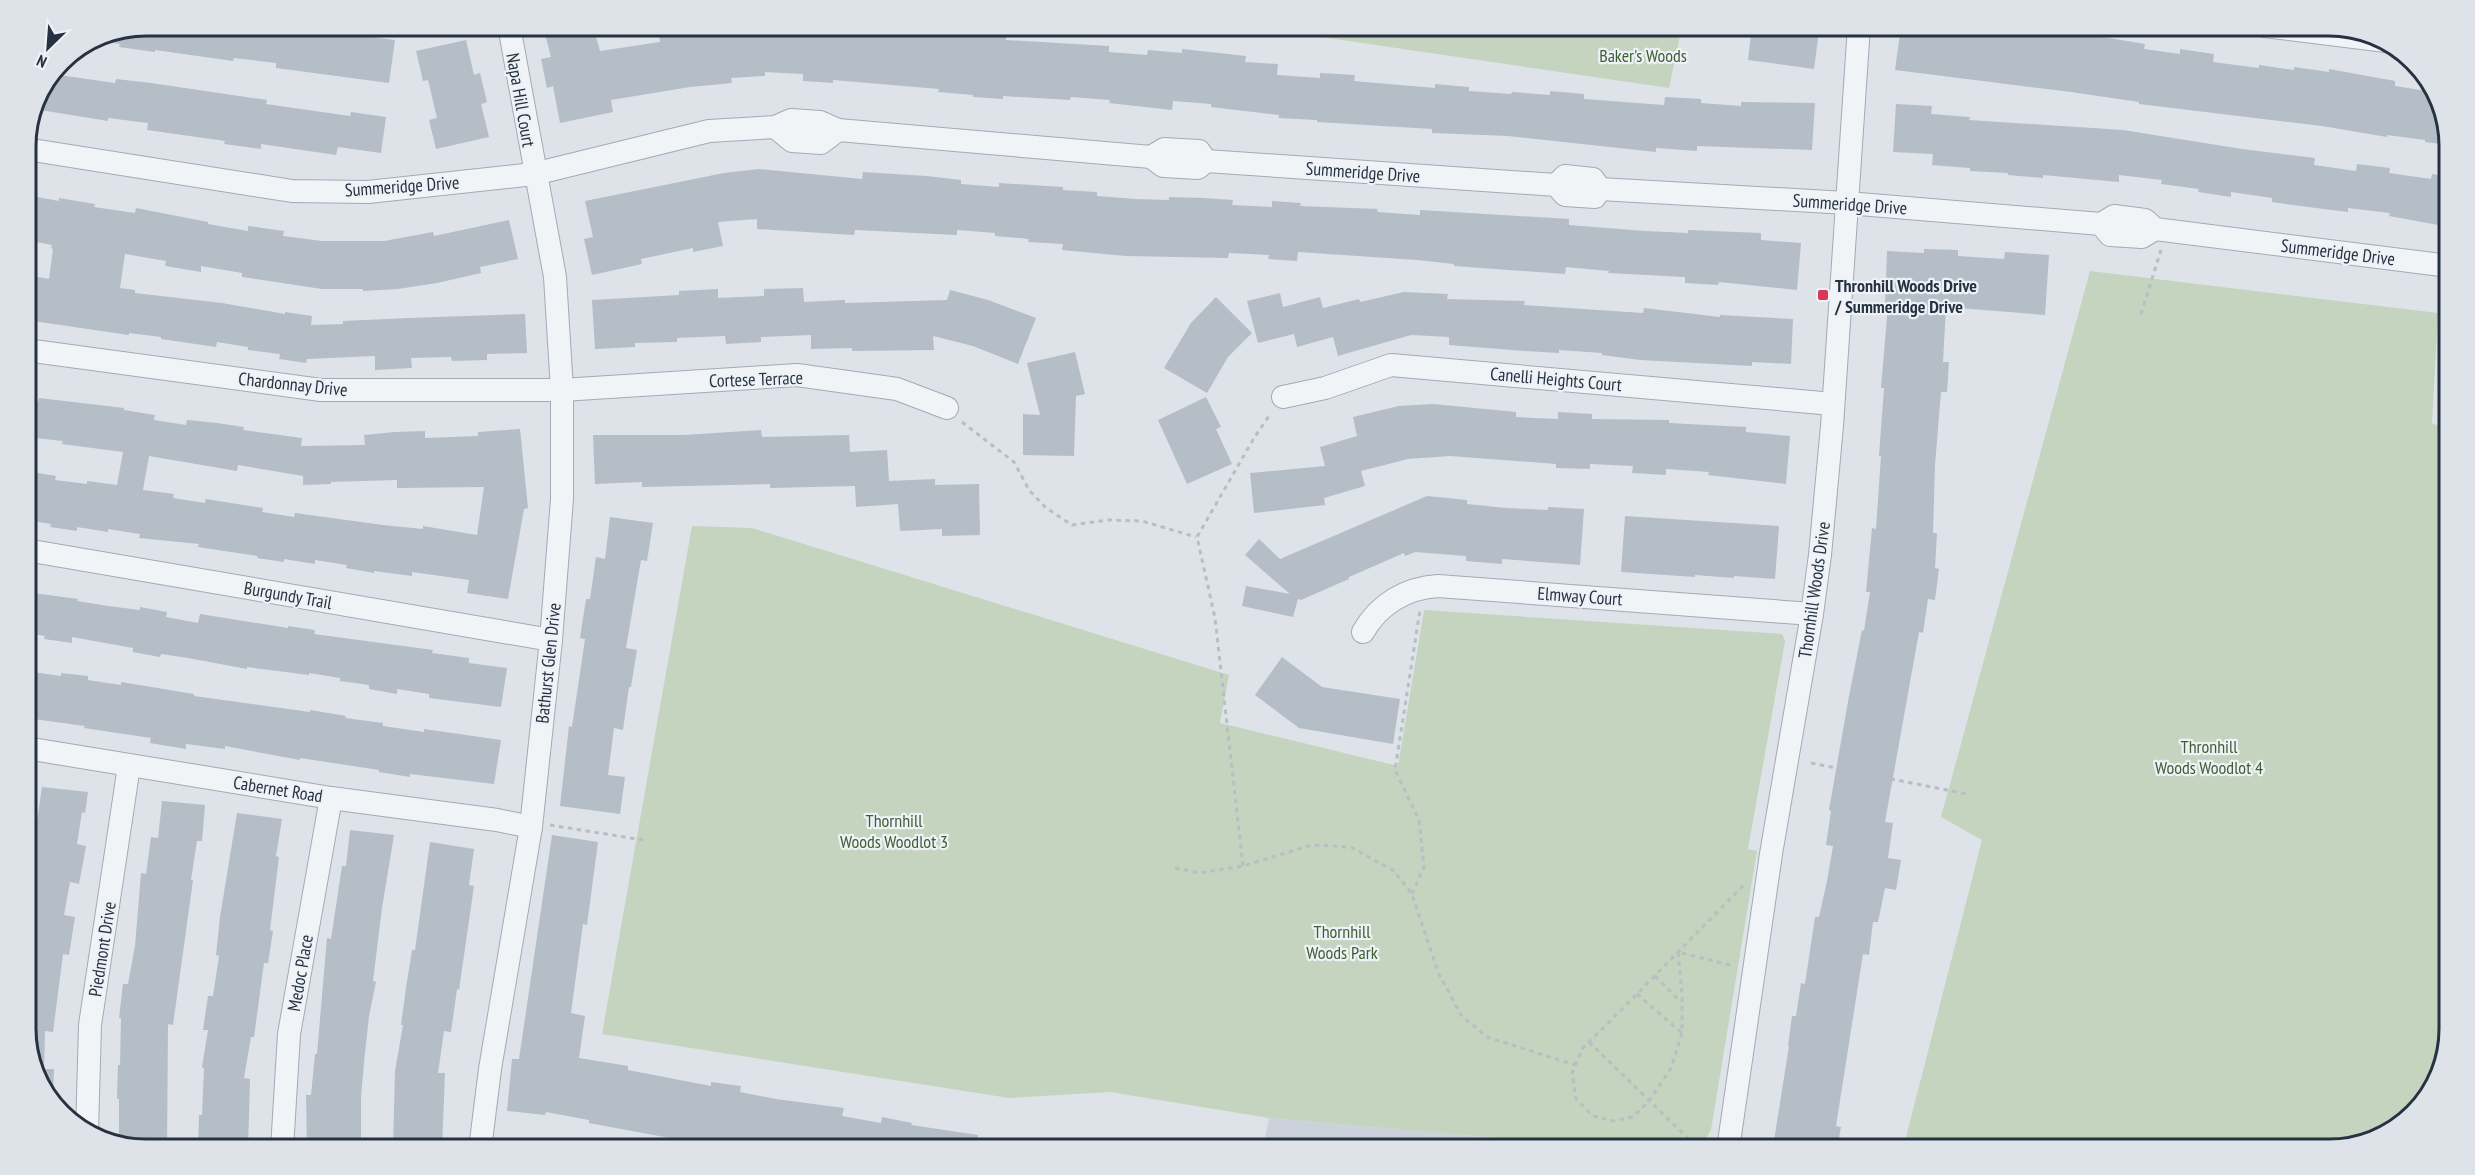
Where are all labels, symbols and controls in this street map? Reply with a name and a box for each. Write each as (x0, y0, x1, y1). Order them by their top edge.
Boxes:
north arrow (18, 18, 78, 78)
park label: Baker's Woods (1599, 44, 1687, 67)
text: N (34, 51, 50, 72)
street label: Napa Hill Court (501, 51, 541, 149)
street label: Summeridge Drive (1305, 157, 1421, 187)
street label: Summeridge Drive (344, 171, 460, 201)
street label: Summeridge Drive (1792, 189, 1908, 219)
street label: Summeridge Drive (2280, 234, 2396, 270)
place label: Thronhill Woods Drive / Summeridge Drive (1834, 274, 1977, 318)
marker: Thronhill Woods Drive / Summeridge Drive (1816, 288, 1830, 302)
street label: Canelli Heights Court (1489, 362, 1623, 396)
street label: Cortese Terrace (709, 366, 803, 392)
street label: Chardonnay Drive (237, 367, 349, 401)
street label: Thornhill Woods Drive (1793, 520, 1835, 660)
street label: Burgundy Trail (242, 576, 335, 614)
street label: Elmway Court (1537, 582, 1623, 610)
street label: Bathurst Glen Drive (530, 602, 566, 724)
park label: Thronhill Woods Woodlot 4 (2155, 735, 2263, 779)
street label: Cabernet Road (232, 771, 324, 807)
park label: Thornhill Woods Woodlot 3 (840, 809, 948, 853)
street label: Piedmont Drive (83, 900, 121, 998)
park label: Thornhill Woods Park (1306, 920, 1378, 964)
street label: Medoc Place (282, 933, 318, 1013)

